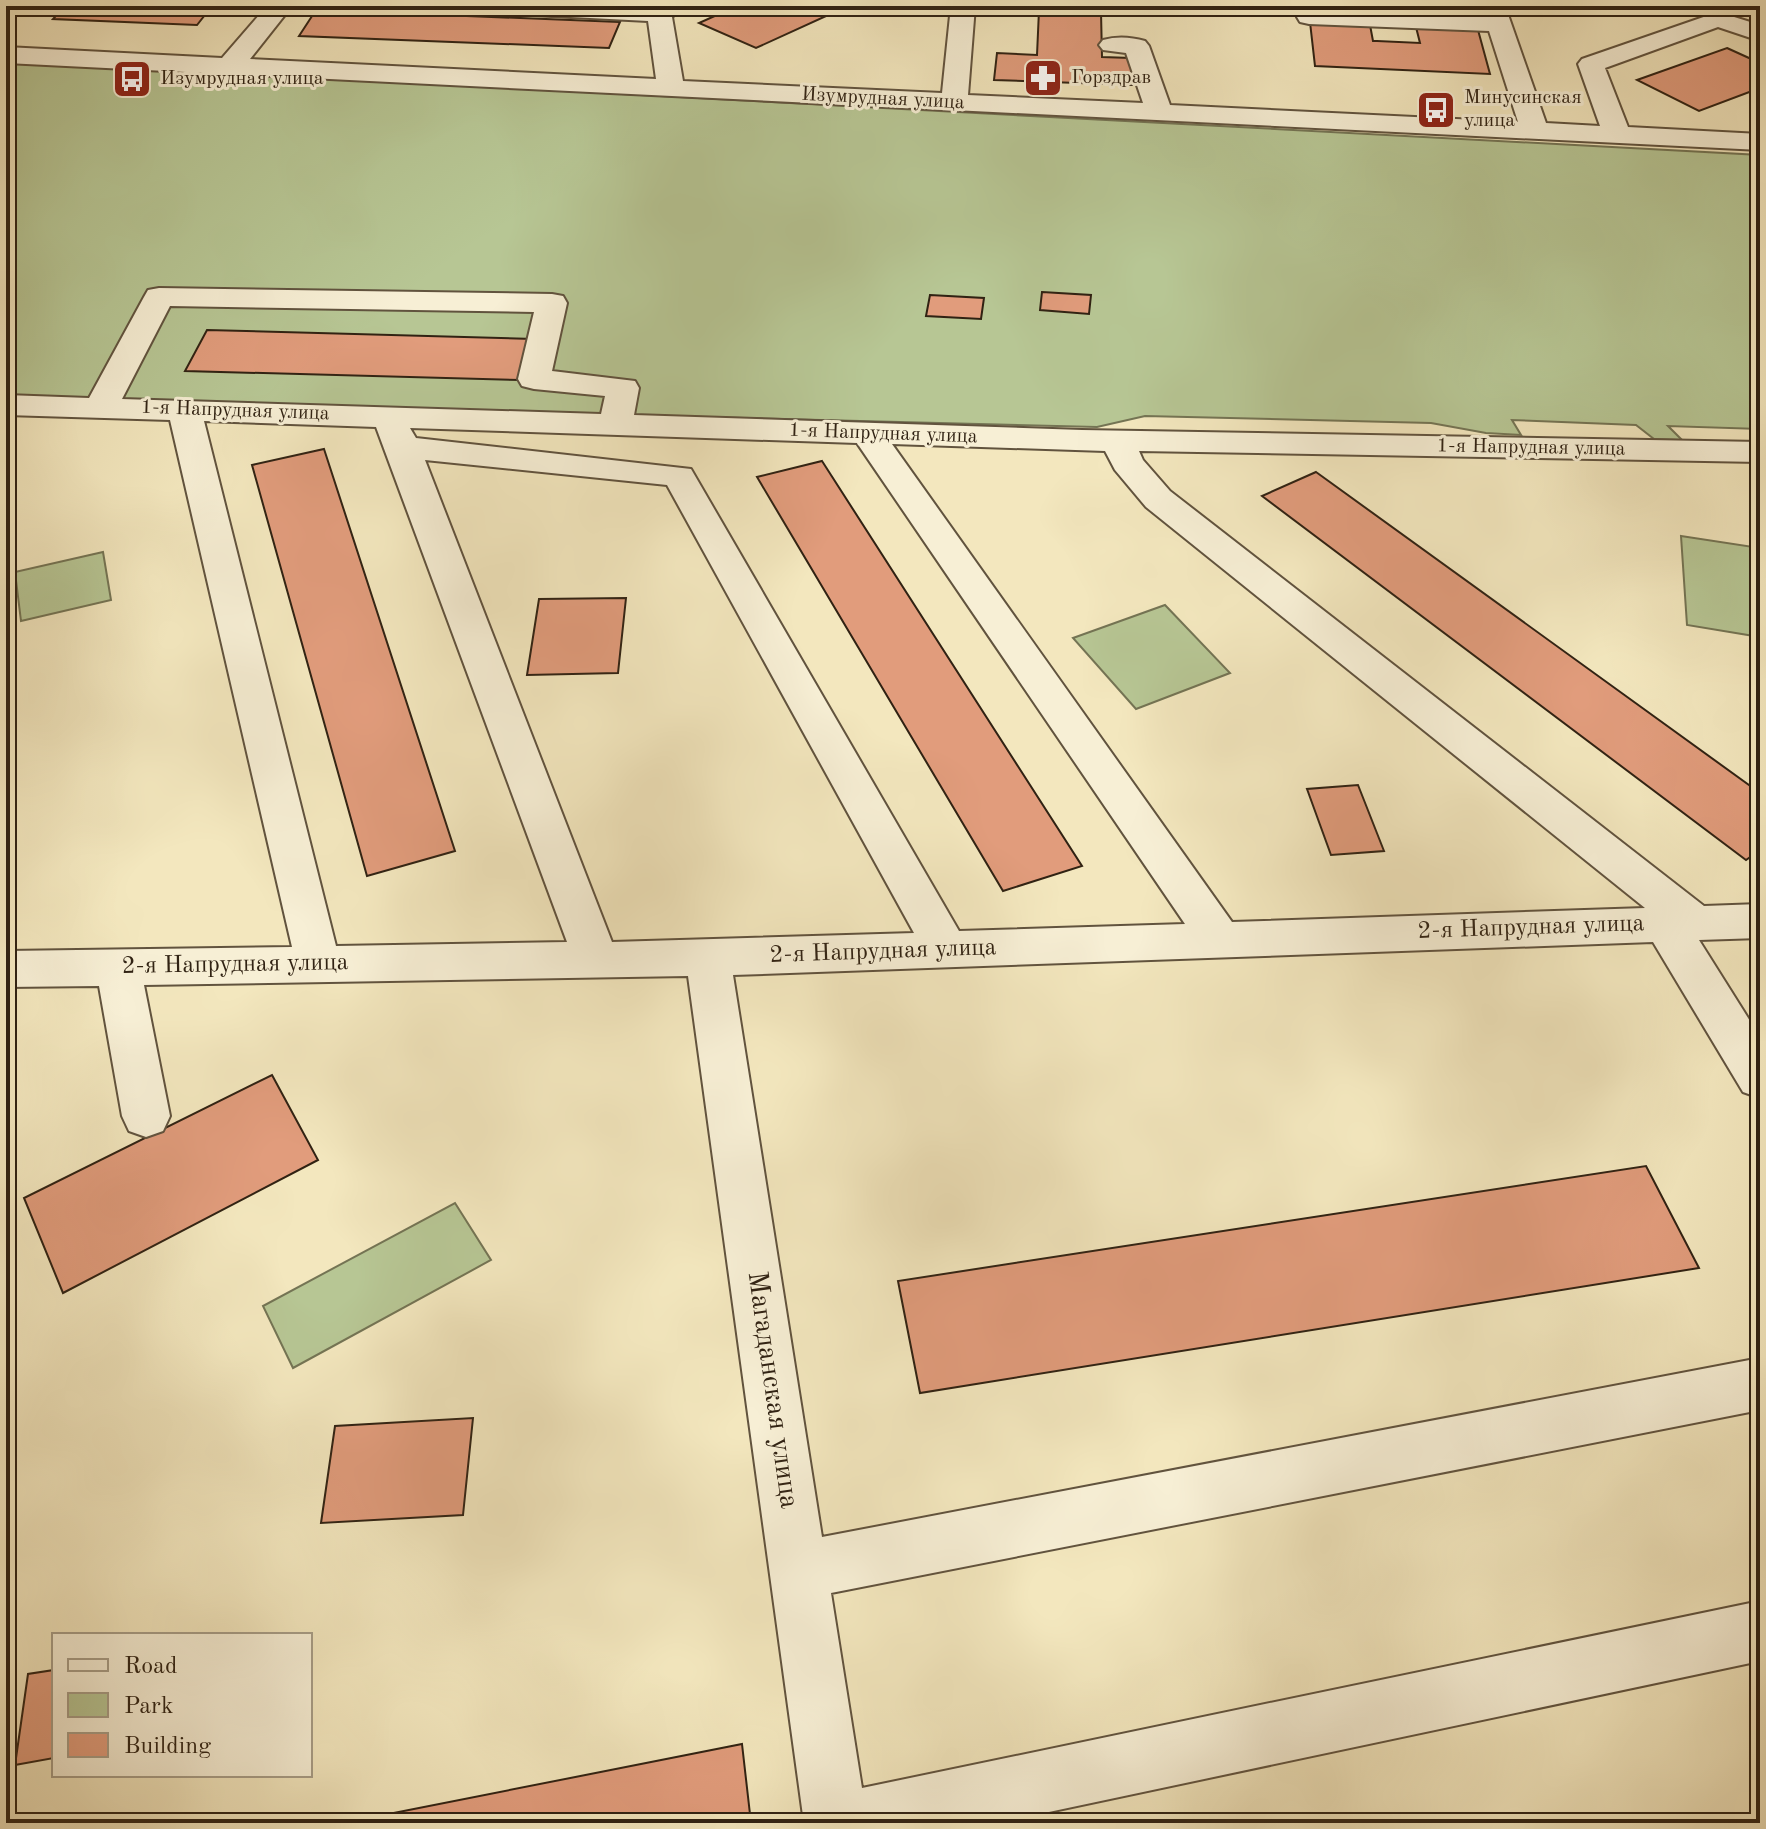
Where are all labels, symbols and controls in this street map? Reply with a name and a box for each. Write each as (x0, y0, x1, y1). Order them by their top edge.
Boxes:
pharmacy icon: Горздрав (1022, 57, 1064, 99)
bus stop icon: Изумрудная улица (111, 58, 153, 100)
place label: Горздрав (1071, 68, 1151, 88)
place label: Изумрудная улица (160, 69, 324, 89)
street label: Изумрудная улица (801, 85, 965, 113)
place label: Минусинская улица (1464, 88, 1582, 131)
bus stop icon: Минусинская улица (1415, 89, 1457, 131)
street label: 1-я Напрудная улица (140, 398, 330, 424)
street label: 1-я Напрудная улица (788, 421, 978, 447)
street label: 1-я Напрудная улица (1436, 436, 1626, 460)
street label: 2-я Напрудная улица (1417, 912, 1645, 944)
street label: 2-я Напрудная улица (769, 936, 997, 968)
street label: 2-я Напрудная улица (121, 951, 349, 979)
street label: Магаданская улица (741, 1269, 803, 1511)
legend (52, 1633, 312, 1777)
text: Road (124, 1655, 177, 1679)
text: Park (124, 1695, 173, 1719)
text: Building (124, 1735, 211, 1759)

